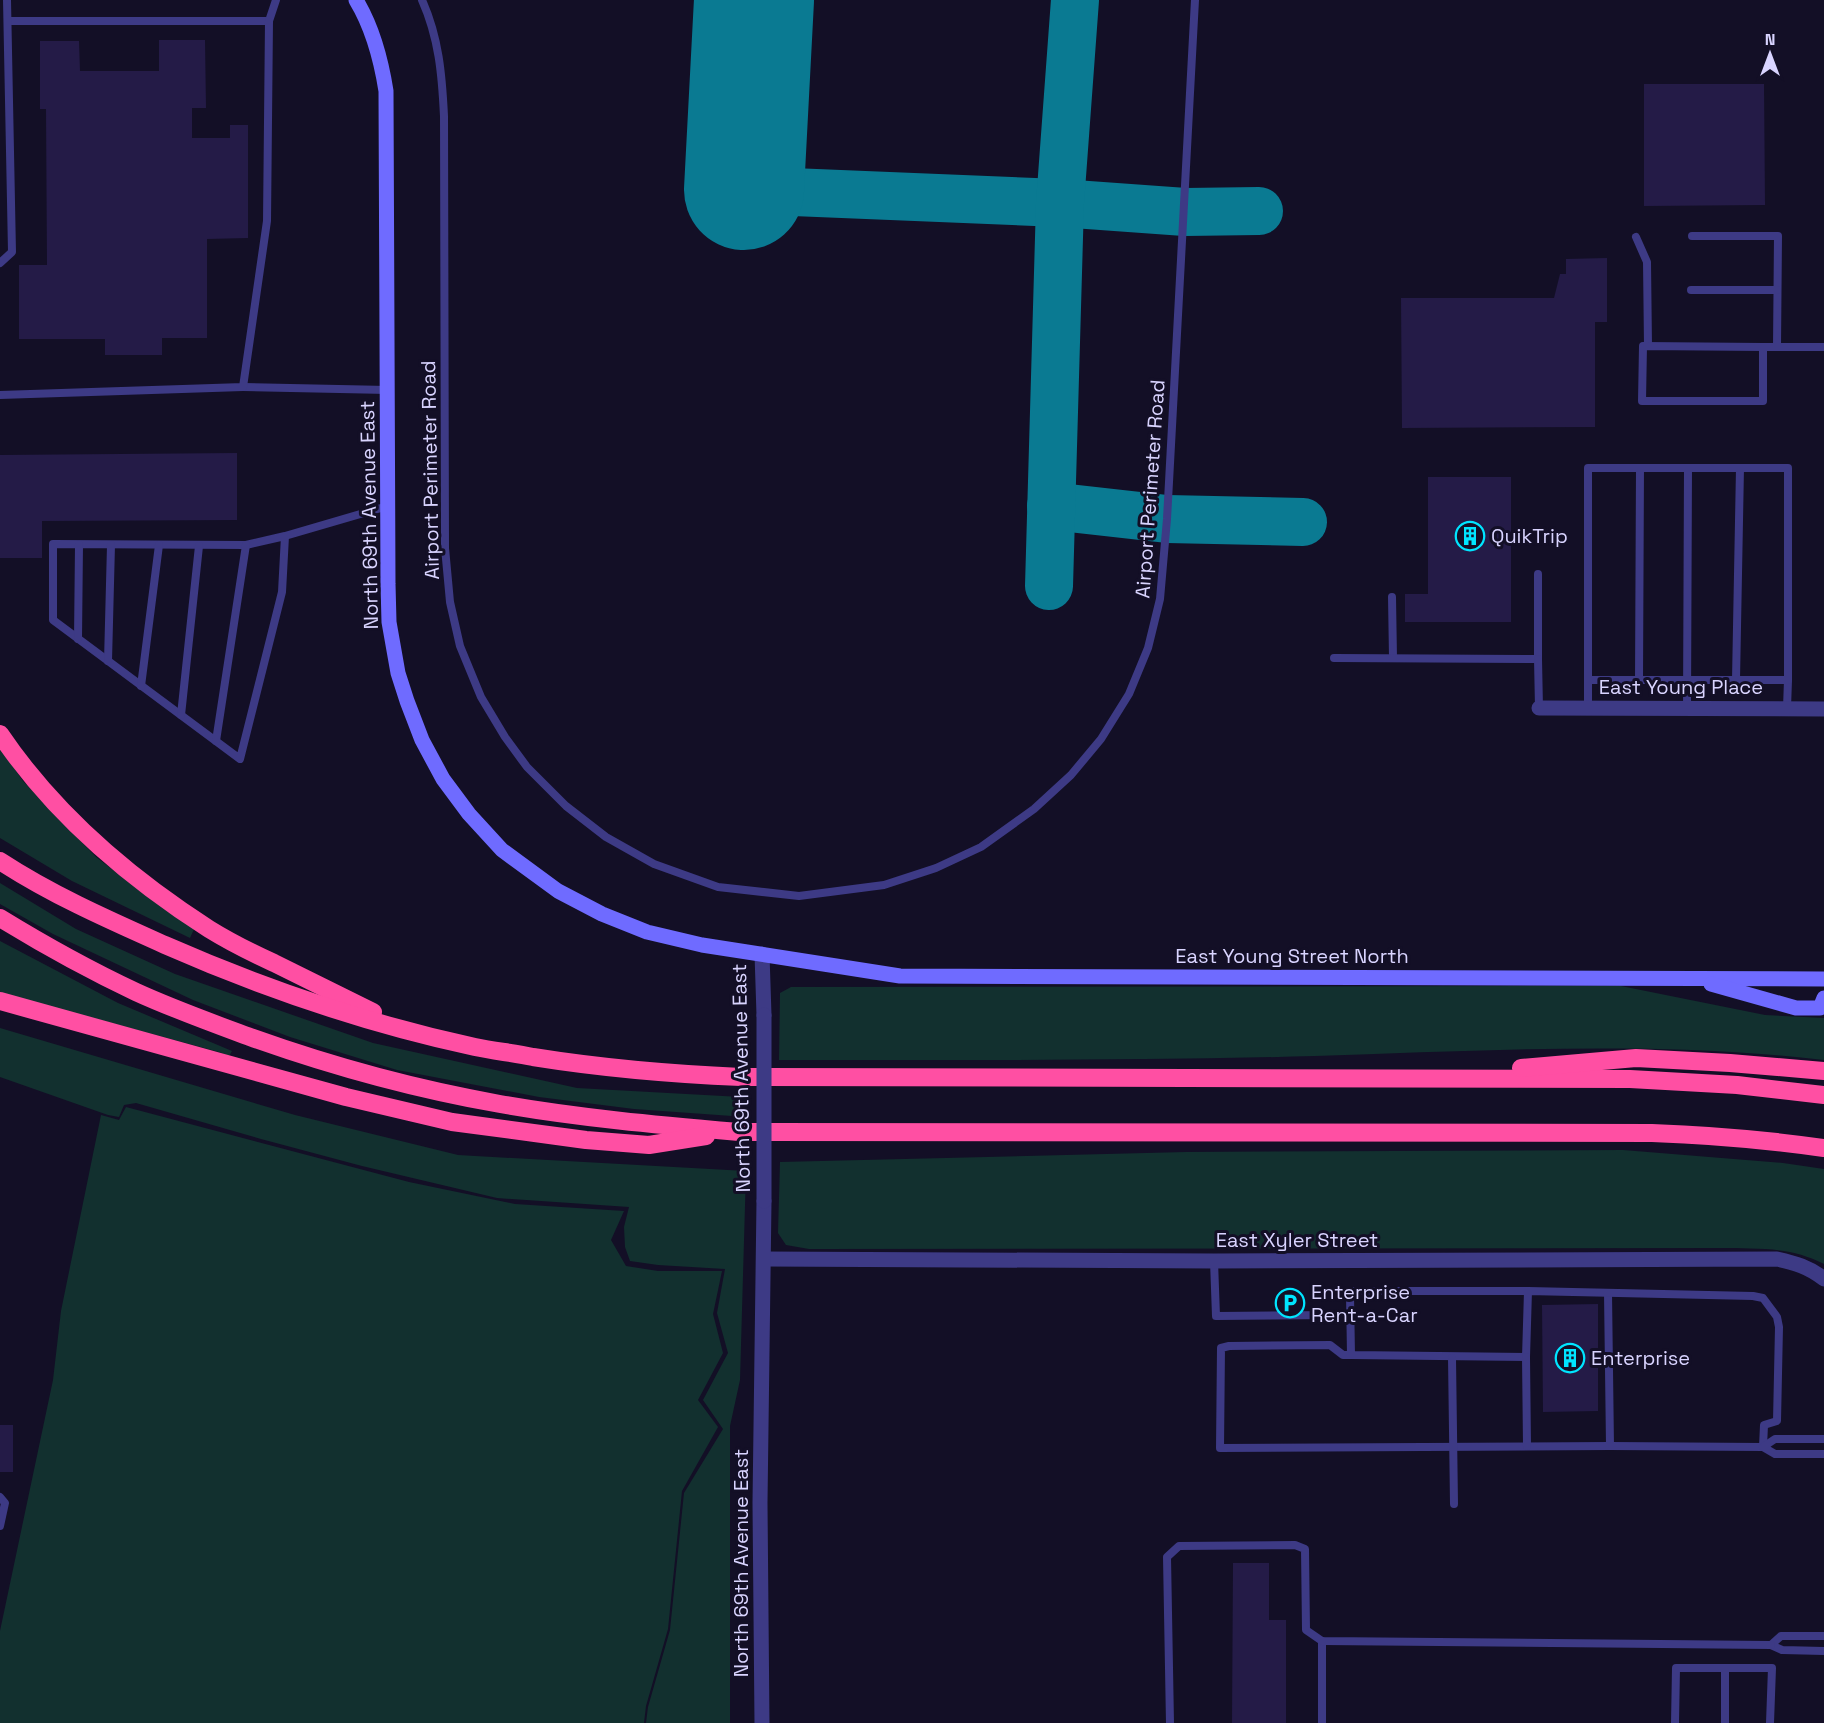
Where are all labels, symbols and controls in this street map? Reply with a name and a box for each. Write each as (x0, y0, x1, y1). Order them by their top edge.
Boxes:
north arrow (1740, 24, 1800, 84)
text: N (1765, 29, 1775, 50)
street label: Airport Perimeter Road (415, 360, 445, 580)
street label: Airport Perimeter Road (1129, 379, 1171, 599)
street label: North 69th Avenue East (354, 401, 384, 629)
building icon: QuikTrip (1454, 520, 1486, 552)
place label: QuikTrip (1491, 523, 1568, 549)
street label: East Young Place (1599, 674, 1763, 700)
street label: East Young Street North (1175, 943, 1409, 969)
street label: North 69th Avenue East (726, 964, 756, 1192)
street label: East Xyler Street (1216, 1227, 1378, 1253)
place label: Enterprise Rent-a-Car (1311, 1279, 1418, 1328)
parking icon: Enterprise Rent-a-Car (1274, 1287, 1306, 1319)
building icon: Enterprise (1554, 1342, 1586, 1374)
place label: Enterprise (1591, 1345, 1690, 1371)
street label: North 69th Avenue East (728, 1449, 754, 1677)

